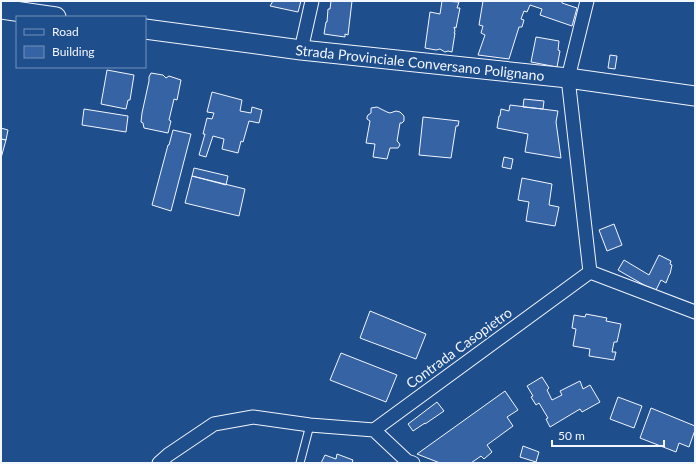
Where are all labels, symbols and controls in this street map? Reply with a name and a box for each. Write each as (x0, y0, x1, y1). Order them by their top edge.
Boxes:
legend (16, 16, 146, 68)
text: Road (52, 24, 79, 39)
street label: Strada Provinciale Conversano Polignano (295, 41, 545, 84)
text: Building (52, 44, 95, 59)
street label: Contrada Casopietro (402, 303, 515, 392)
scale bar (552, 422, 664, 448)
text: 50 m (558, 428, 585, 443)

